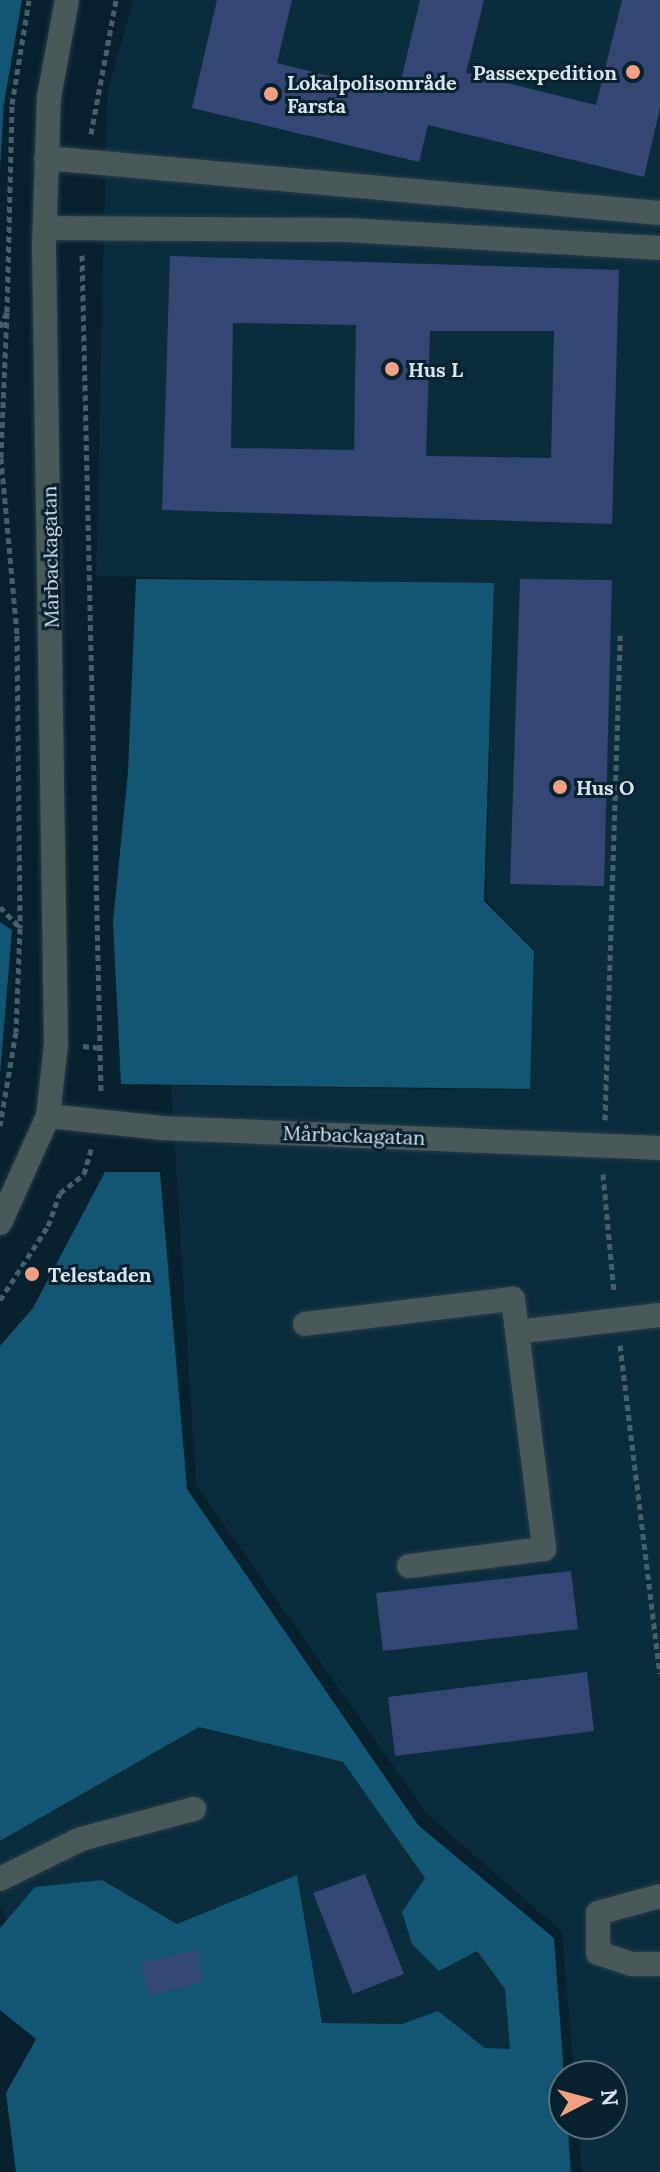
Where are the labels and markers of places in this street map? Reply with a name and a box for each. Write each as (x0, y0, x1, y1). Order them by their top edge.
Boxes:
place label: Passexpedition (473, 60, 617, 84)
marker: Passexpedition (624, 63, 642, 81)
place label: Lokalpolisområde Farsta (287, 70, 457, 117)
marker: Lokalpolisområde Farsta (262, 85, 280, 103)
place label: Hus L (408, 357, 463, 381)
marker: Hus L (383, 360, 401, 378)
place label: Hus O (576, 775, 634, 799)
marker: Hus O (551, 778, 569, 796)
place label: Telestaden (48, 1262, 152, 1286)
marker: Telestaden (23, 1265, 41, 1283)

